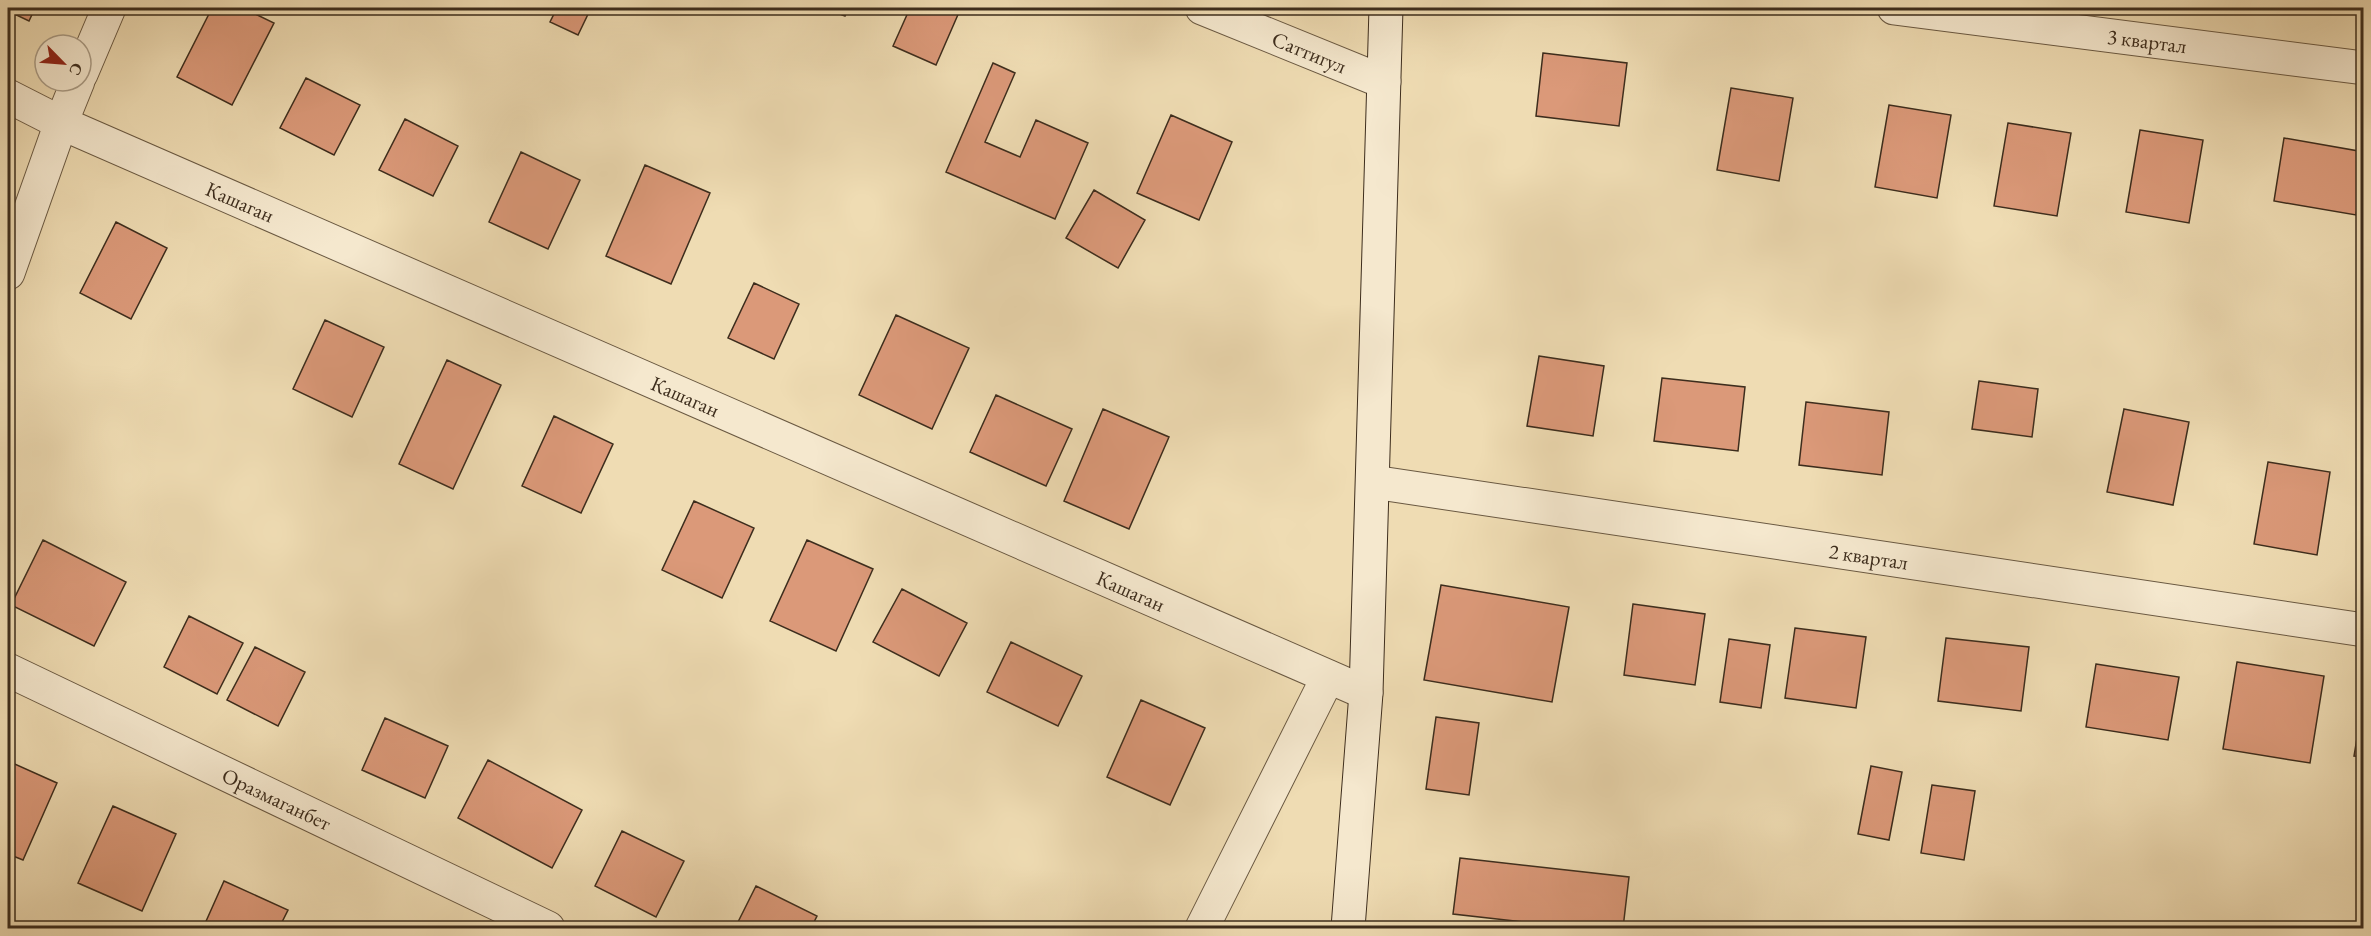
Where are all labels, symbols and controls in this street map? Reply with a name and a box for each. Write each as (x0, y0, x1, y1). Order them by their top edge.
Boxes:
street label: 3 квартал (2106, 22, 2188, 59)
street label: Саттигул (1268, 25, 1351, 79)
north arrow (33, 33, 93, 93)
text: С (64, 60, 88, 79)
street label: Кашаган (202, 174, 279, 228)
street label: Кашаган (647, 369, 724, 423)
street label: 2 квартал (1827, 537, 1910, 575)
street label: Кашаган (1093, 564, 1169, 617)
street label: Оразмаганбет (218, 761, 336, 836)

